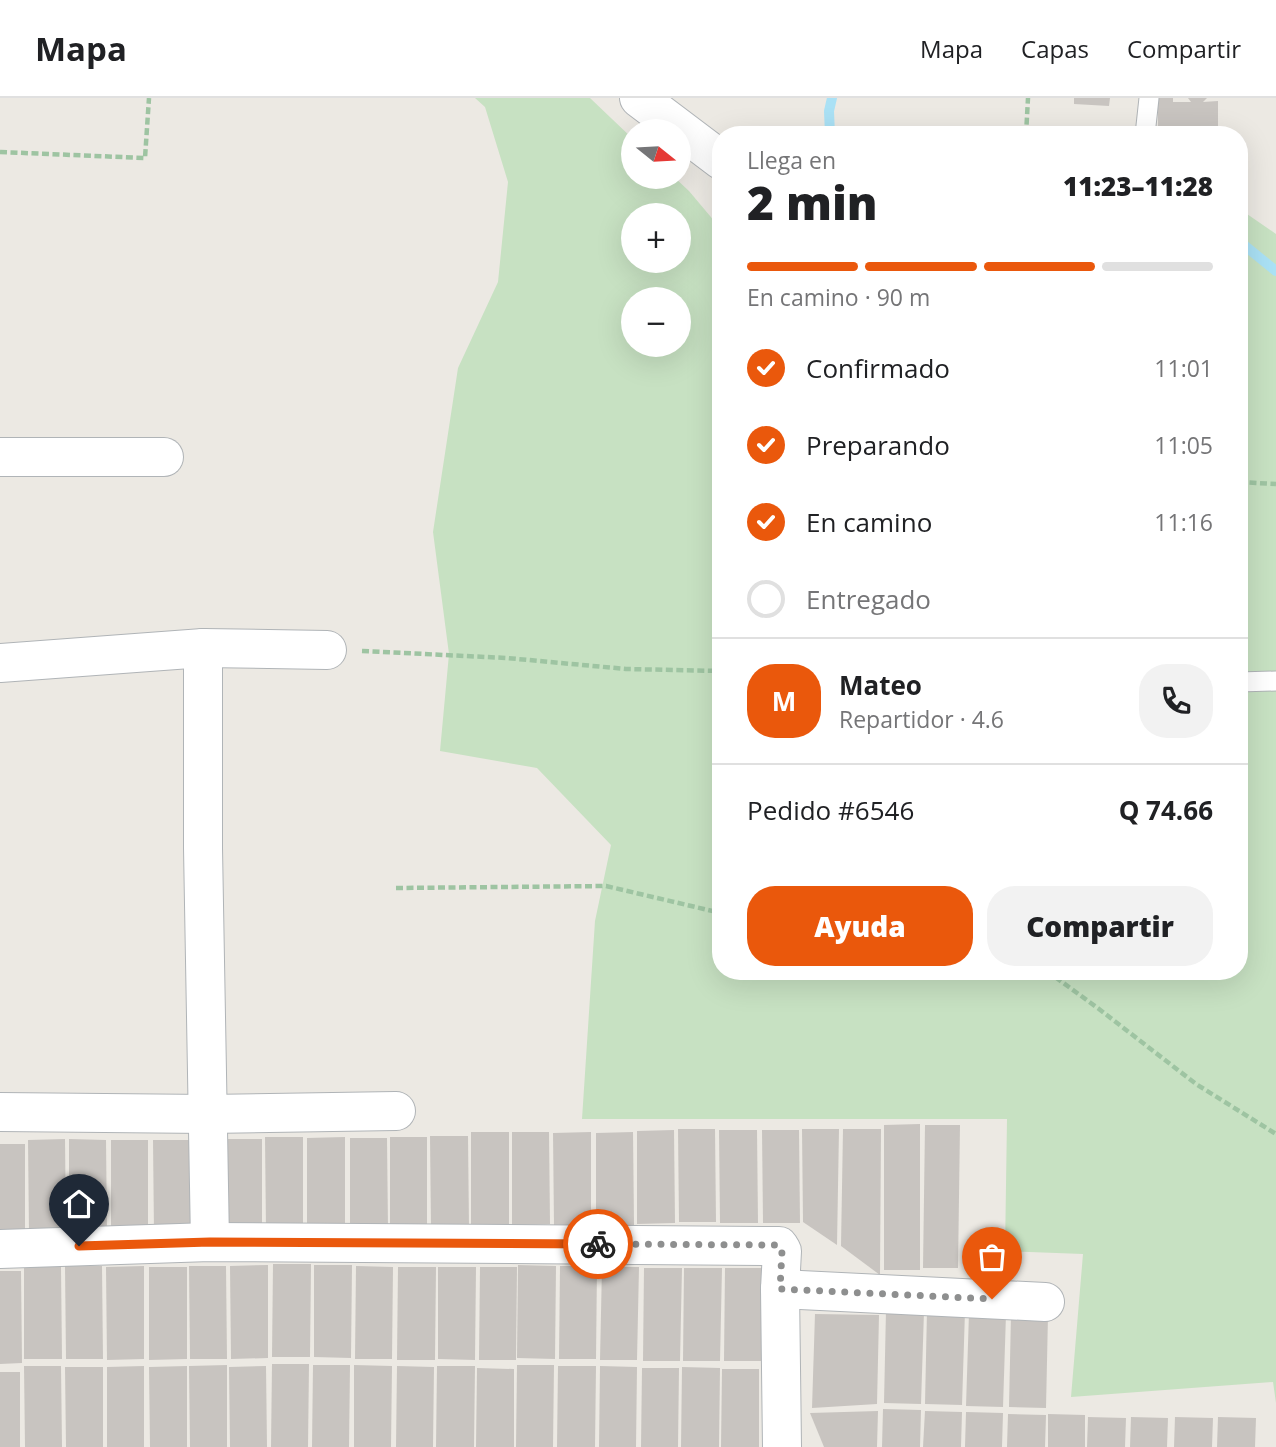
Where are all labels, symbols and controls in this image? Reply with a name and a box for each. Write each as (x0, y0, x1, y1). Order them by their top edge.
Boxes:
text: Mapa (35, 26, 127, 71)
text: Mapa (920, 32, 983, 65)
text: Capas (1021, 32, 1089, 65)
text: Compartir (1127, 32, 1241, 65)
north arrow (621, 119, 691, 189)
map controls (621, 119, 691, 357)
text: Llega en (747, 144, 836, 176)
text: 11:23–11:28 (1063, 168, 1213, 204)
text: 2 min (747, 171, 878, 233)
button: + (621, 203, 691, 273)
text: En camino · 90 m (747, 281, 930, 313)
button: − (621, 287, 691, 357)
icon: check (747, 349, 785, 387)
text: Confirmado (806, 350, 950, 386)
text: 11:01 (1154, 352, 1213, 384)
icon: check (747, 426, 785, 464)
text: Preparando (806, 427, 950, 463)
text: 11:05 (1154, 429, 1213, 461)
icon: check (747, 503, 785, 541)
text: En camino (806, 504, 932, 540)
text: 11:16 (1154, 506, 1213, 538)
text: Entregado (806, 581, 931, 617)
button: phone (1139, 664, 1213, 738)
text: Mateo (839, 667, 922, 703)
text: M (772, 683, 796, 719)
text: Repartidor · 4.6 (839, 703, 1004, 735)
text: Pedido #6546 (747, 792, 914, 828)
text: Q 74.66 (1119, 792, 1213, 828)
button: Ayuda (747, 886, 973, 966)
button: Compartir (987, 886, 1213, 966)
pin (49, 1174, 109, 1246)
icon: home (60, 1185, 98, 1223)
courier (563, 1209, 633, 1279)
icon: bike (579, 1225, 617, 1263)
pin (962, 1227, 1022, 1299)
icon: bag (973, 1238, 1011, 1276)

